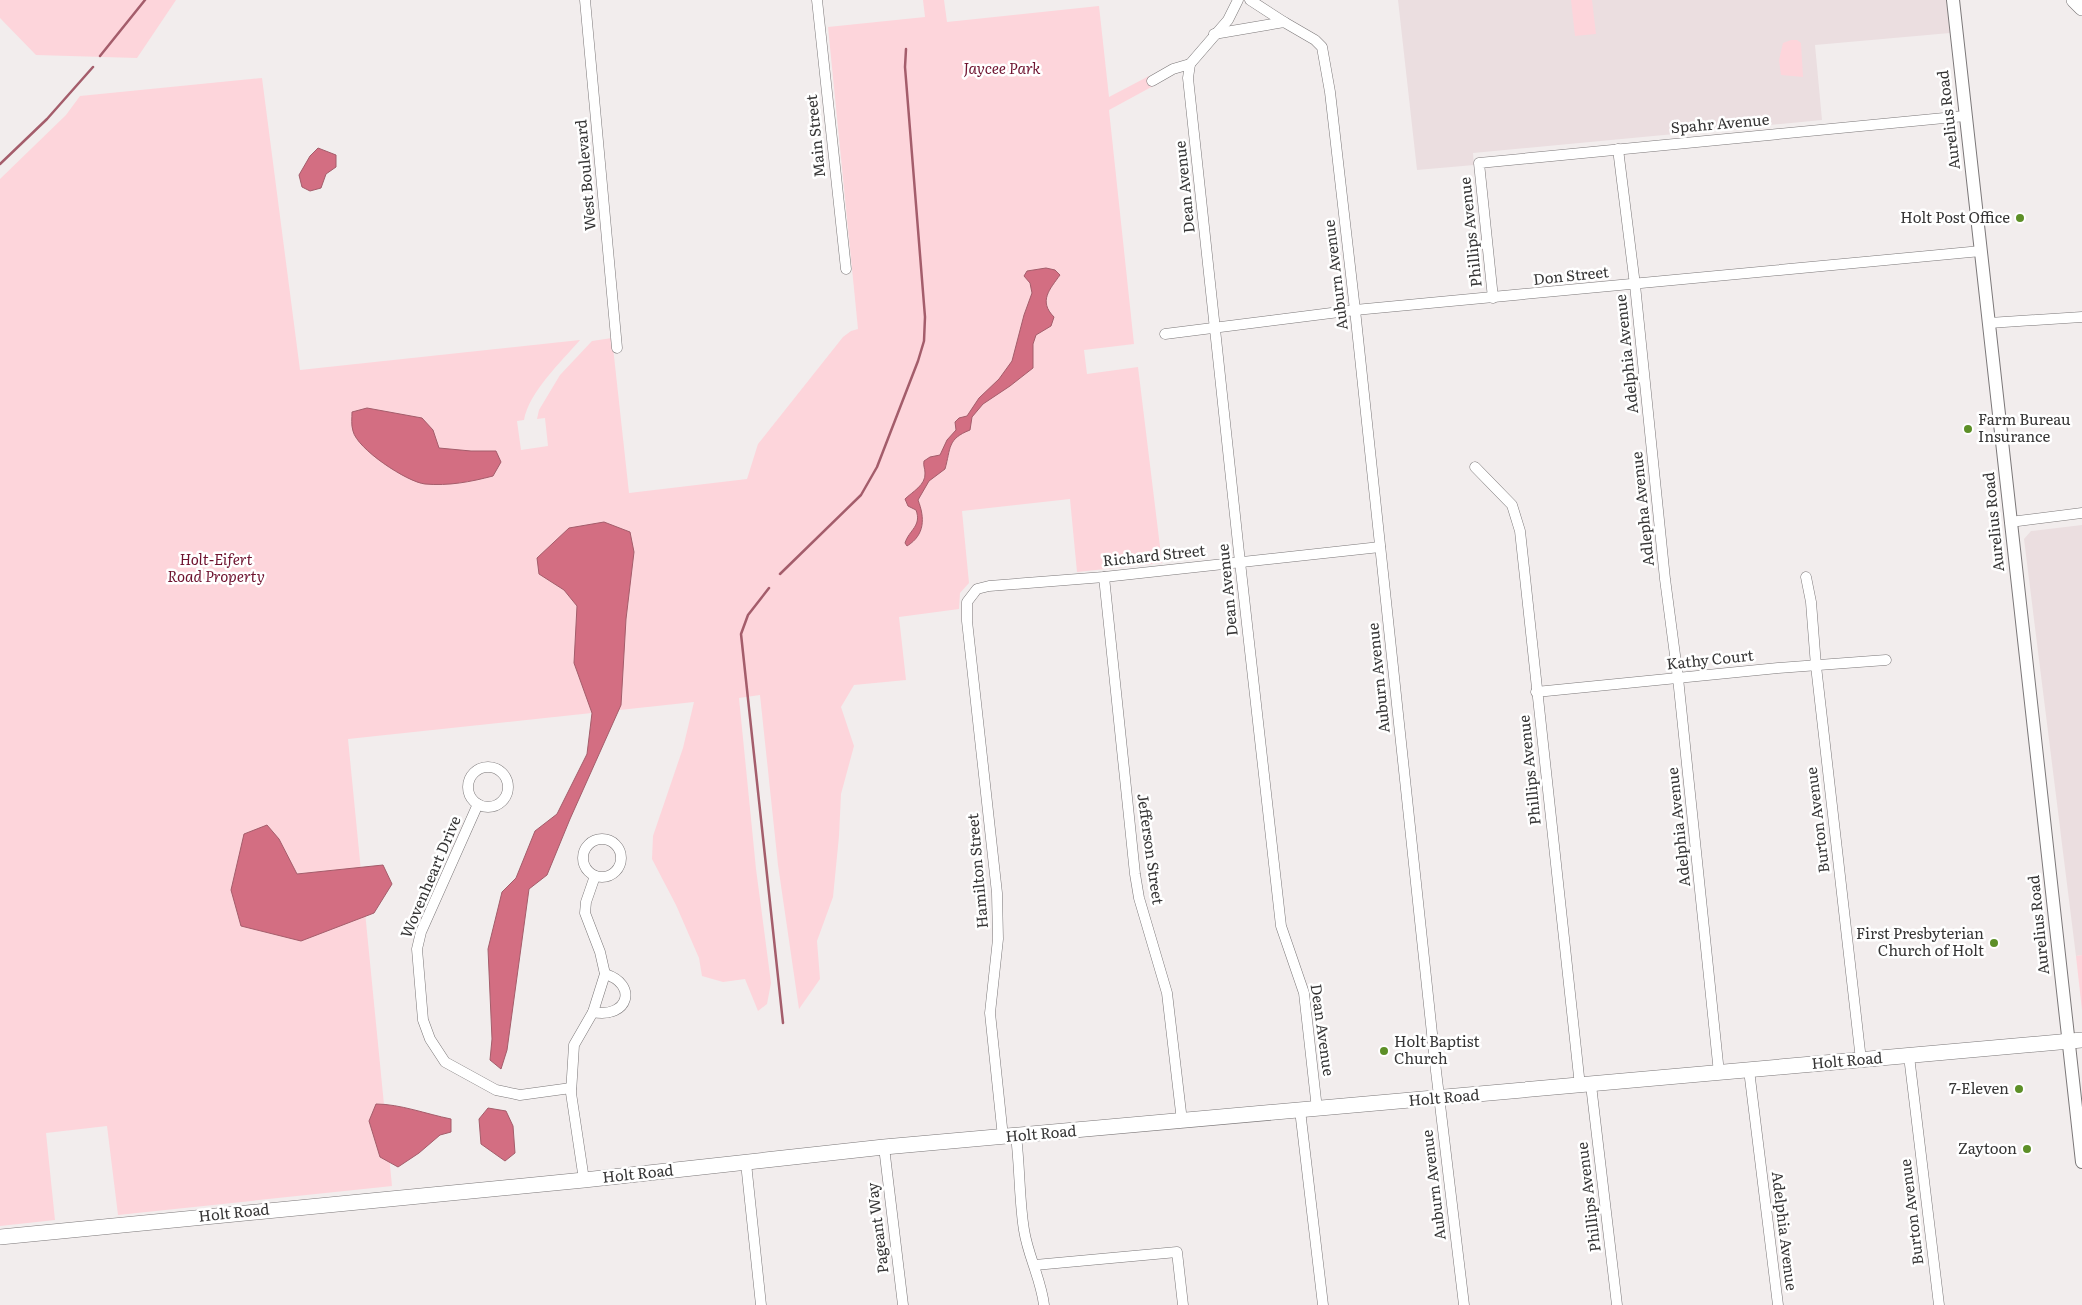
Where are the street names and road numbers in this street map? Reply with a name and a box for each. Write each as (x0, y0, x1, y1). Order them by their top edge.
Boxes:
street label: Aurelius Road (1930, 69, 1965, 171)
street label: Main Street (799, 93, 830, 179)
street label: Spahr Avenue (1670, 107, 1770, 138)
street label: West Boulevard (568, 119, 601, 232)
street label: Dean Avenue (1167, 140, 1200, 235)
street label: Phillips Avenue (1452, 176, 1487, 288)
street label: Auburn Avenue (1316, 219, 1353, 332)
street label: Don Street (1532, 259, 1610, 290)
street label: Adelphia Avenue (1608, 293, 1643, 415)
street label: Adlepha Avenue (1624, 450, 1659, 568)
street label: Aurelius Road (1976, 471, 2009, 573)
street label: Richard Street (1101, 538, 1206, 571)
street label: Dean Avenue (1210, 543, 1243, 638)
street label: Auburn Avenue (1360, 622, 1395, 734)
street label: Kathy Court (1665, 643, 1755, 675)
street label: Phillips Avenue (1511, 714, 1546, 826)
street label: Adelphia Avenue (1660, 766, 1695, 888)
street label: Burton Avenue (1799, 766, 1834, 875)
street label: Jefferson Street (1132, 792, 1171, 906)
street label: Wovenheart Drive (393, 812, 466, 941)
street label: Hamilton Street (960, 813, 993, 930)
street label: Aurelius Road (2021, 874, 2054, 976)
street label: Dean Avenue (1306, 982, 1341, 1078)
street label: Holt Road (1810, 1045, 1883, 1074)
street label: Holt Road (1407, 1082, 1480, 1111)
street label: Holt Road (1004, 1118, 1077, 1147)
street label: Auburn Avenue (1414, 1129, 1451, 1242)
street label: Phillips Avenue (1569, 1141, 1606, 1253)
street label: Holt Road (601, 1157, 675, 1188)
street label: Burton Avenue (1893, 1158, 1928, 1267)
street label: Adelphia Avenue (1767, 1170, 1804, 1292)
street label: Pageant Way (859, 1181, 894, 1275)
street label: Holt Road (197, 1196, 271, 1227)

